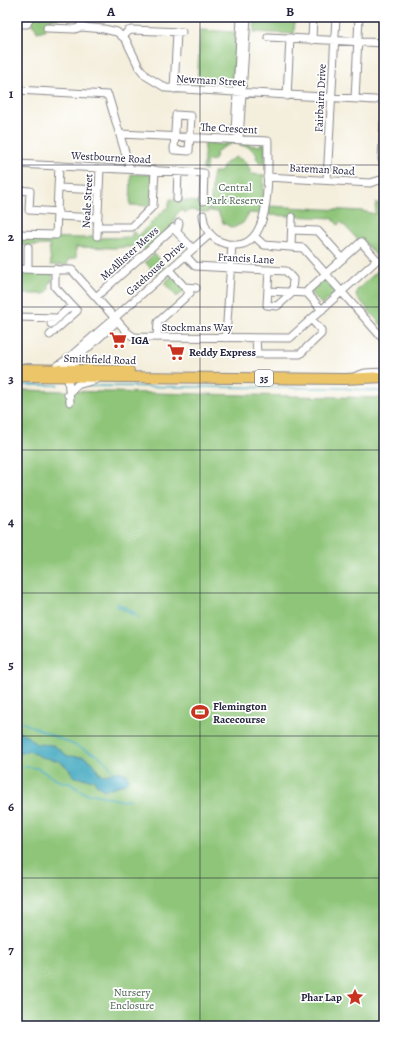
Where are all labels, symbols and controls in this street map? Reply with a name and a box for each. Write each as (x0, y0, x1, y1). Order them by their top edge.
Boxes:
text: A (106, 3, 116, 20)
text: B (286, 3, 294, 20)
street label: Fairbairn Drive (311, 63, 330, 133)
street label: Newman Street (176, 71, 247, 90)
text: 1 (9, 85, 14, 102)
street label: The Crescent (200, 120, 258, 138)
street label: Westbourne Road (70, 148, 151, 167)
street label: Bateman Road (289, 160, 355, 179)
street label: Neale Street (79, 173, 96, 229)
park label: Central Park Reserve (206, 180, 264, 208)
street label: McAllister Mews (97, 223, 162, 284)
text: 2 (8, 228, 15, 245)
street label: Gatehouse Drive (123, 238, 188, 299)
street label: Francis Lane (217, 250, 275, 267)
street label: Stockmans Way (161, 320, 233, 335)
supermarket icon: IGA (108, 330, 128, 350)
place label: IGA (131, 333, 149, 348)
supermarket icon: Reddy Express (166, 342, 186, 362)
place label: Reddy Express (189, 345, 257, 360)
street label: Smithfield Road (63, 351, 137, 368)
text: 3 (8, 370, 14, 387)
road number: 35 (255, 370, 273, 386)
text: 4 (8, 513, 14, 530)
text: 5 (8, 656, 14, 673)
place label: Flemington Racecourse (213, 699, 267, 727)
sports icon: Flemington Racecourse (190, 702, 210, 722)
text: 6 (8, 798, 14, 815)
text: 7 (8, 941, 14, 958)
park label: Nursery Enclosure (110, 985, 154, 1013)
place icon: Phar Lap (345, 987, 365, 1007)
place label: Phar Lap (301, 990, 342, 1005)

